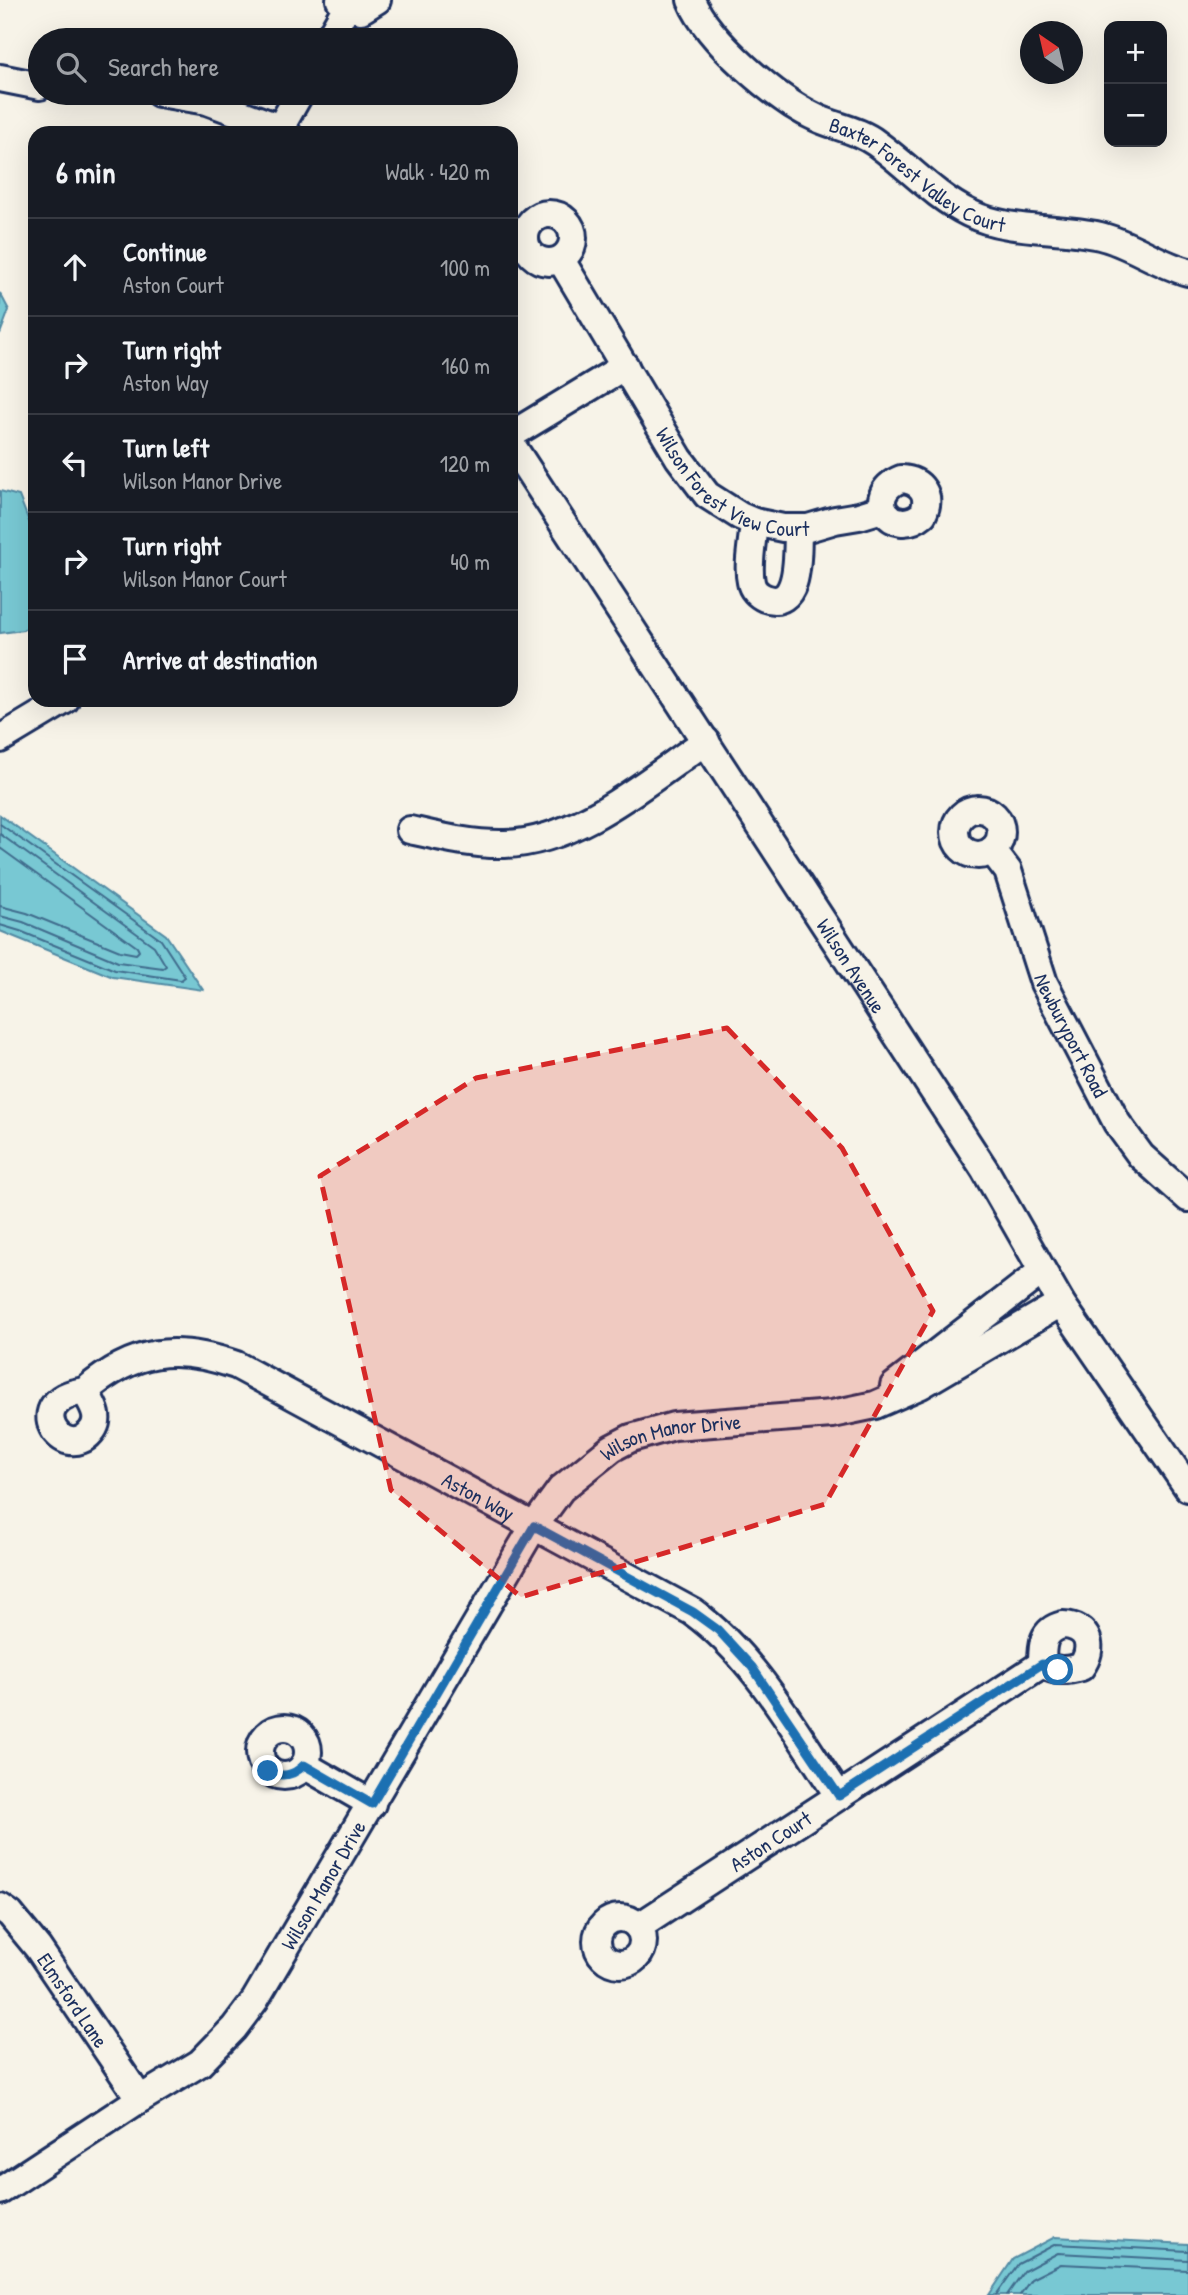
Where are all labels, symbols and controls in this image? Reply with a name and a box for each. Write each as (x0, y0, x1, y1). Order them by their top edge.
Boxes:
north arrow (1020, 21, 1083, 84)
map controls (1104, 21, 1167, 147)
button: + (1104, 21, 1167, 84)
search box (28, 28, 518, 105)
icon: search (52, 48, 90, 86)
text: Search here (108, 49, 219, 84)
button: − (1104, 84, 1167, 147)
street label: Baxter Forest Valley Court (826, 110, 1009, 239)
text: 6 min (56, 152, 116, 192)
text: Walk · 420 m (385, 156, 490, 187)
text: Continue (123, 234, 207, 269)
icon: ahead (56, 248, 94, 286)
text: 100 m (440, 252, 490, 283)
text: Aston Court (123, 269, 224, 300)
text: Turn right (123, 332, 221, 367)
icon: right (56, 346, 94, 384)
text: 160 m (441, 350, 490, 381)
text: Aston Way (123, 367, 209, 398)
street label: Wilson Forest View Court (649, 422, 810, 543)
text: Turn left (123, 430, 209, 465)
icon: left (56, 444, 94, 482)
text: 120 m (440, 448, 490, 479)
text: Wilson Manor Drive (123, 465, 282, 496)
text: Turn right (123, 528, 221, 563)
icon: right (56, 542, 94, 580)
text: 40 m (450, 546, 490, 577)
text: Wilson Manor Court (123, 563, 287, 594)
icon: arrive (56, 640, 94, 678)
text: Arrive at destination (123, 642, 318, 677)
street label: Wilson Avenue (810, 913, 893, 1019)
street label: Newburyport Road (1028, 970, 1115, 1102)
street label: Wilson Manor Drive (593, 1406, 742, 1467)
street label: Aston Way (437, 1465, 520, 1527)
route start (1042, 1654, 1073, 1685)
route end (252, 1755, 283, 1786)
street label: Aston Court (724, 1803, 818, 1878)
street label: Wilson Manor Drive (273, 1815, 372, 1955)
street label: Elmsford Lane (31, 1947, 115, 2053)

